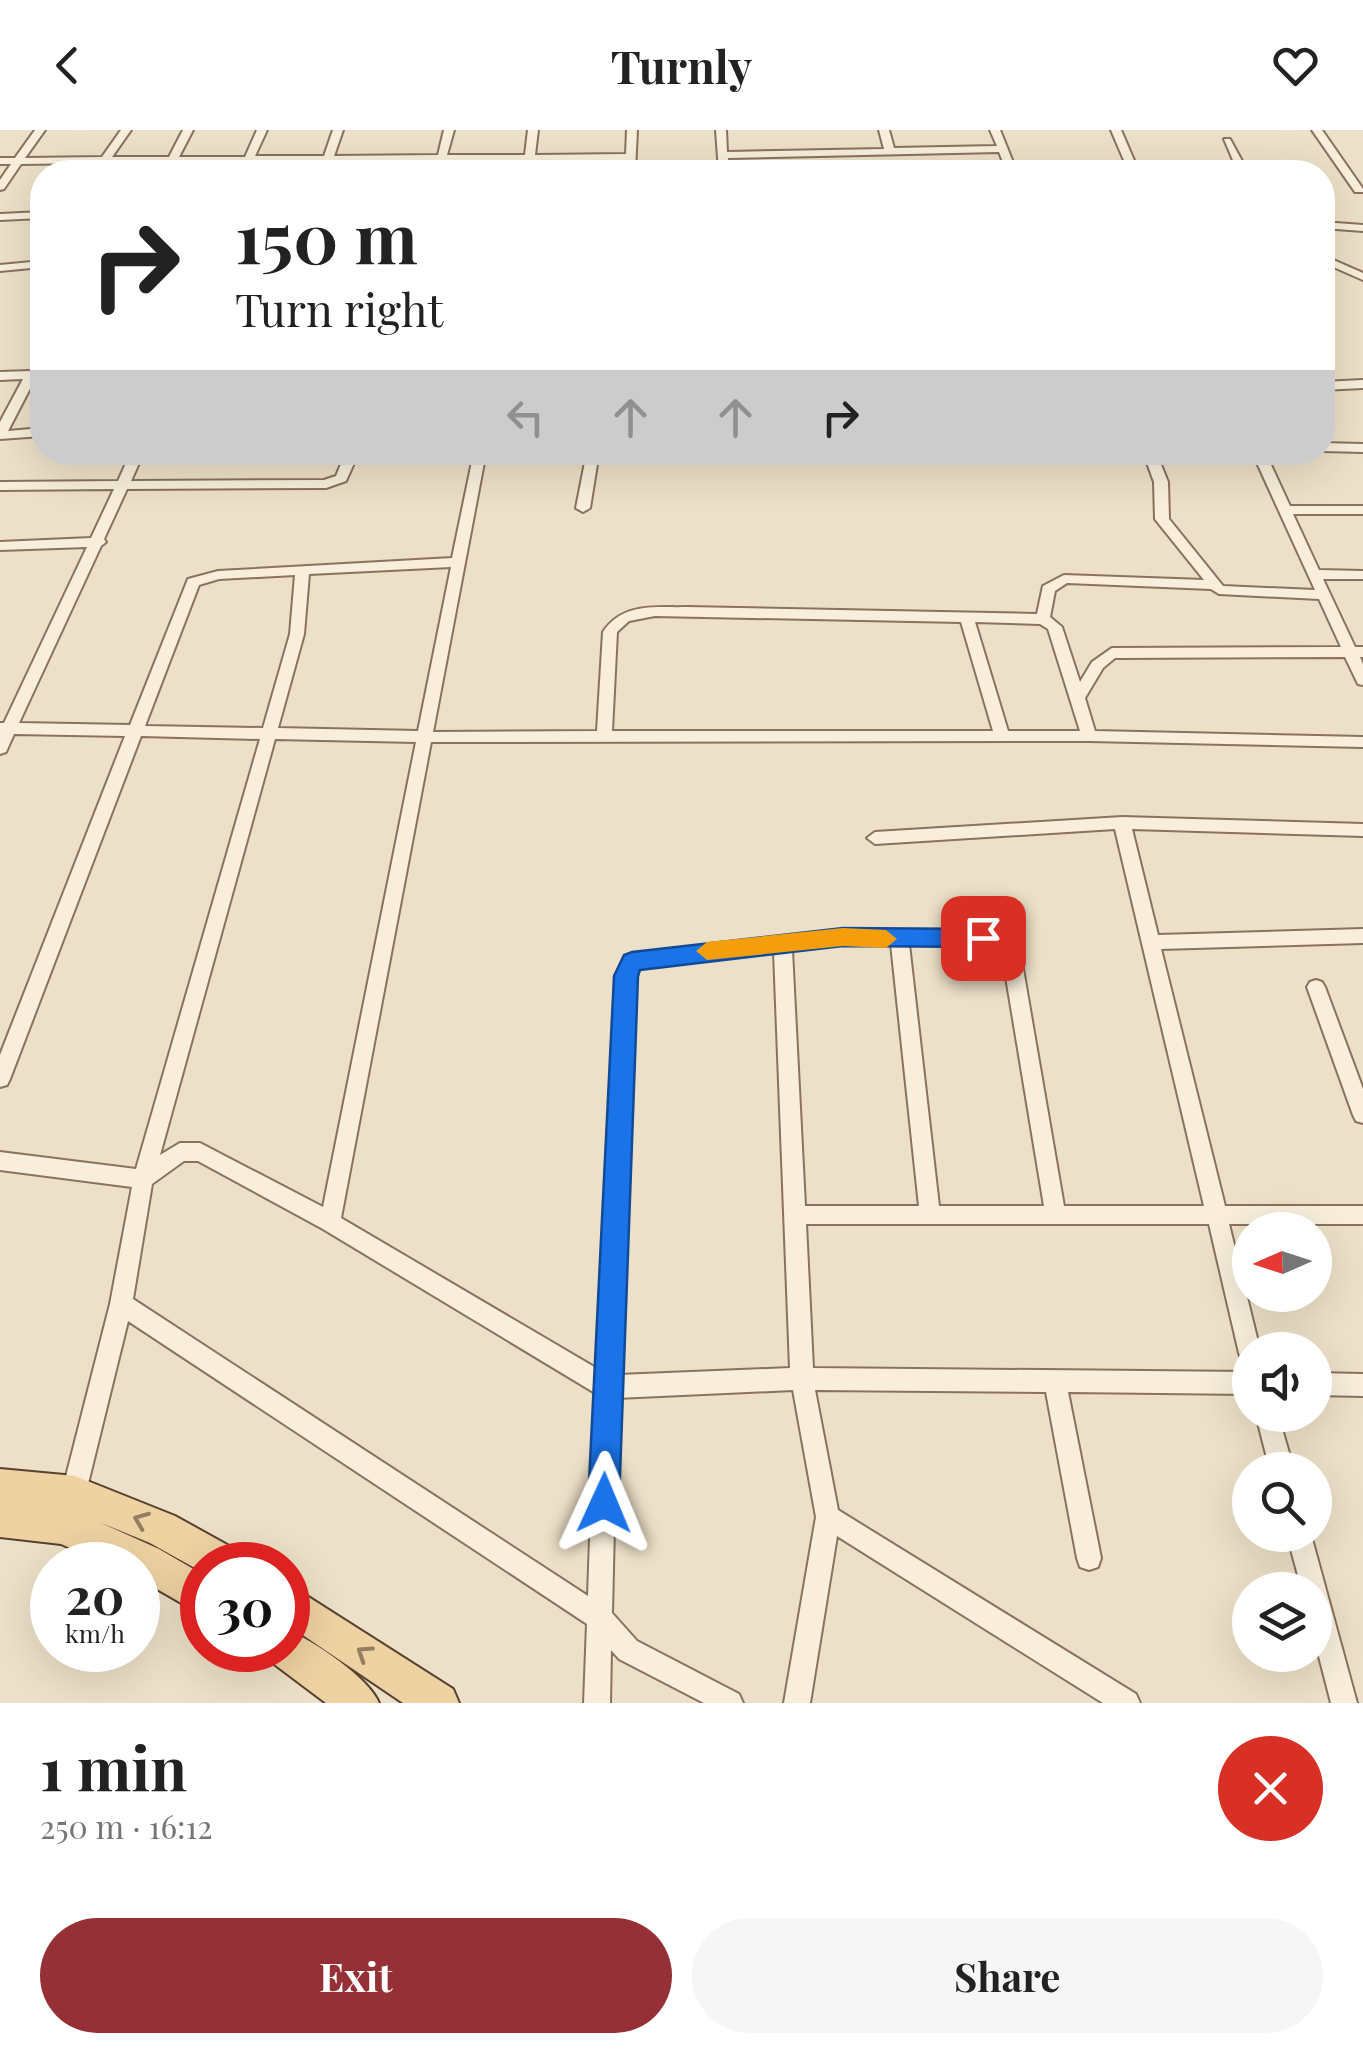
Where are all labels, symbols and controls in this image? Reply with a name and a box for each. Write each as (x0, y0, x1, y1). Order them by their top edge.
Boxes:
text: Turnly (611, 35, 752, 95)
icon: back (40, 38, 95, 93)
icon: heart (1268, 38, 1323, 93)
text: 150 m (235, 188, 418, 282)
icon: right (70, 200, 200, 330)
text: Turn right (235, 278, 443, 338)
icon: left (498, 390, 553, 445)
icon: ahead (603, 390, 658, 445)
icon: ahead (708, 390, 763, 445)
icon: right (813, 390, 868, 445)
pin (941, 896, 1026, 981)
icon: arrive (956, 911, 1011, 966)
north arrow (1232, 1212, 1332, 1312)
map controls (1232, 1212, 1332, 1672)
button: sound (1232, 1332, 1332, 1432)
position arrow (552, 1451, 656, 1555)
button: search (1232, 1452, 1332, 1552)
one-way arrow (133, 1512, 150, 1532)
speed limit sign: 30 (180, 1542, 310, 1672)
text: 20 (66, 1561, 124, 1628)
button: layers (1232, 1572, 1332, 1672)
text: km/h (65, 1616, 125, 1649)
one-way arrow (356, 1646, 374, 1665)
text: 1 min (40, 1726, 187, 1806)
button: close (1218, 1736, 1323, 1841)
text: 250 m · 16:12 (40, 1804, 213, 1847)
button: Exit (40, 1918, 672, 2033)
button: Share (692, 1918, 1323, 2033)

